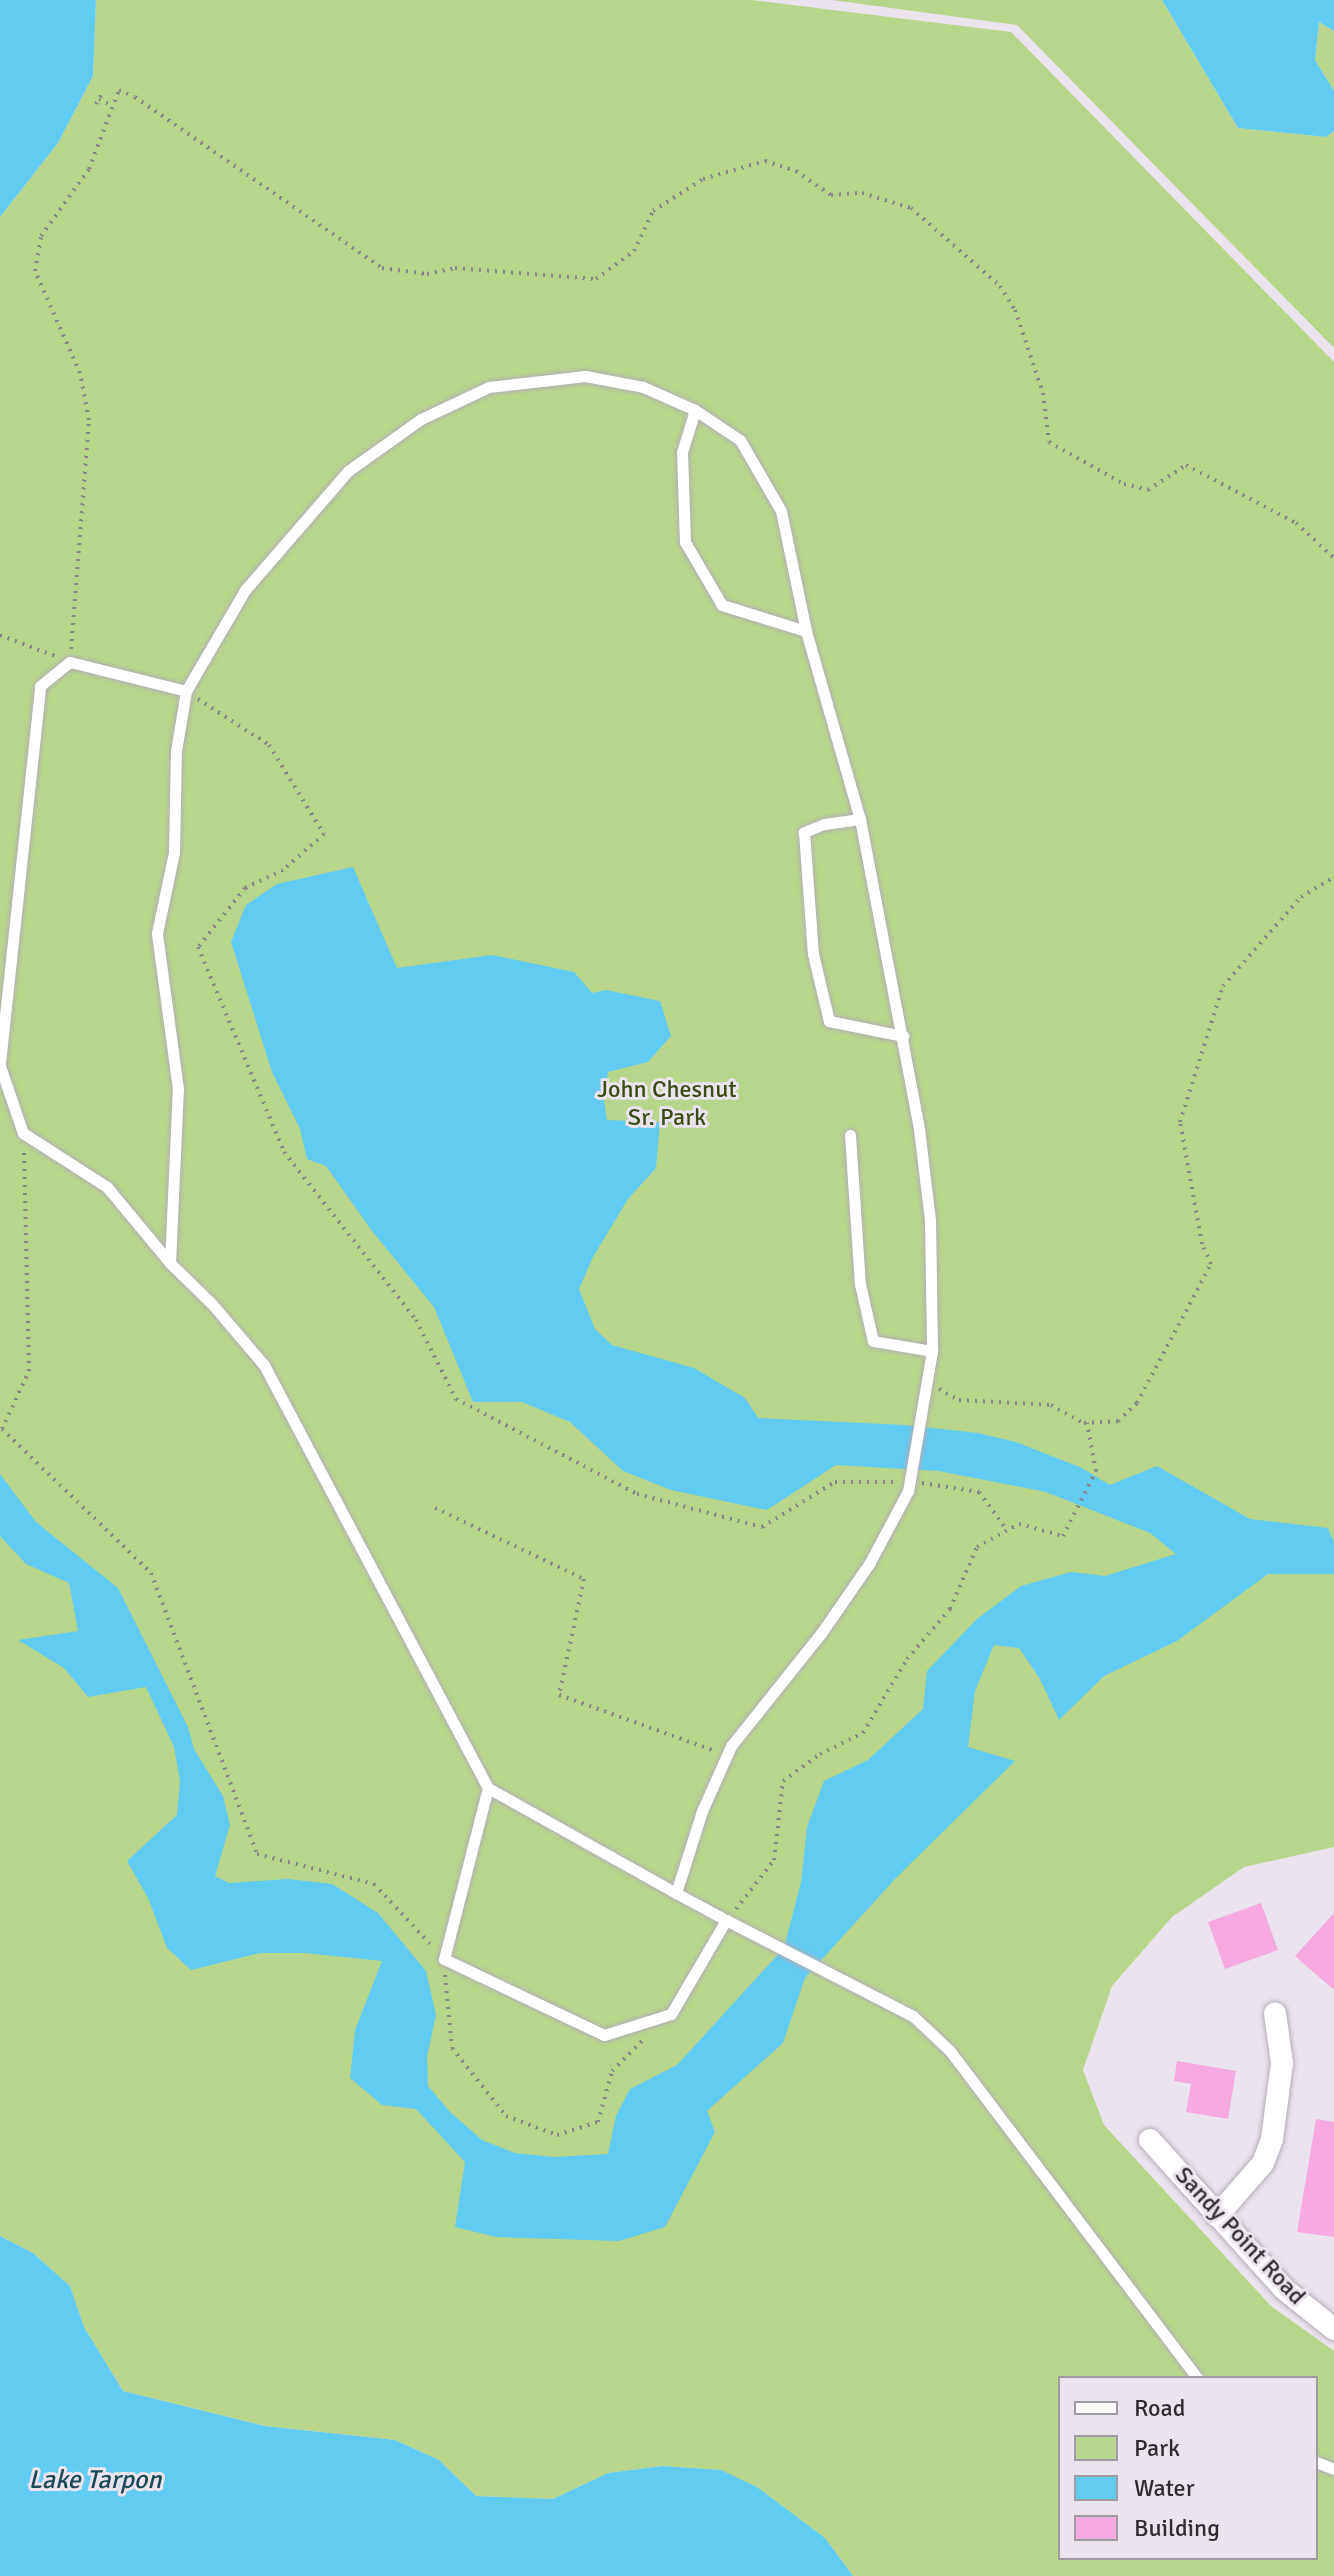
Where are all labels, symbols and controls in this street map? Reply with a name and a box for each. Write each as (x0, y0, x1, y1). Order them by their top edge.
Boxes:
park label: John Chesnut Sr. Park (597, 1076, 737, 1132)
street label: Sandy Point Road (1169, 2161, 1311, 2311)
legend (1058, 2376, 1318, 2560)
text: Road (1134, 2393, 1185, 2423)
text: Park (1134, 2433, 1180, 2463)
water label: Lake Tarpon (29, 2465, 161, 2497)
text: Water (1134, 2473, 1194, 2503)
text: Building (1134, 2513, 1220, 2543)

